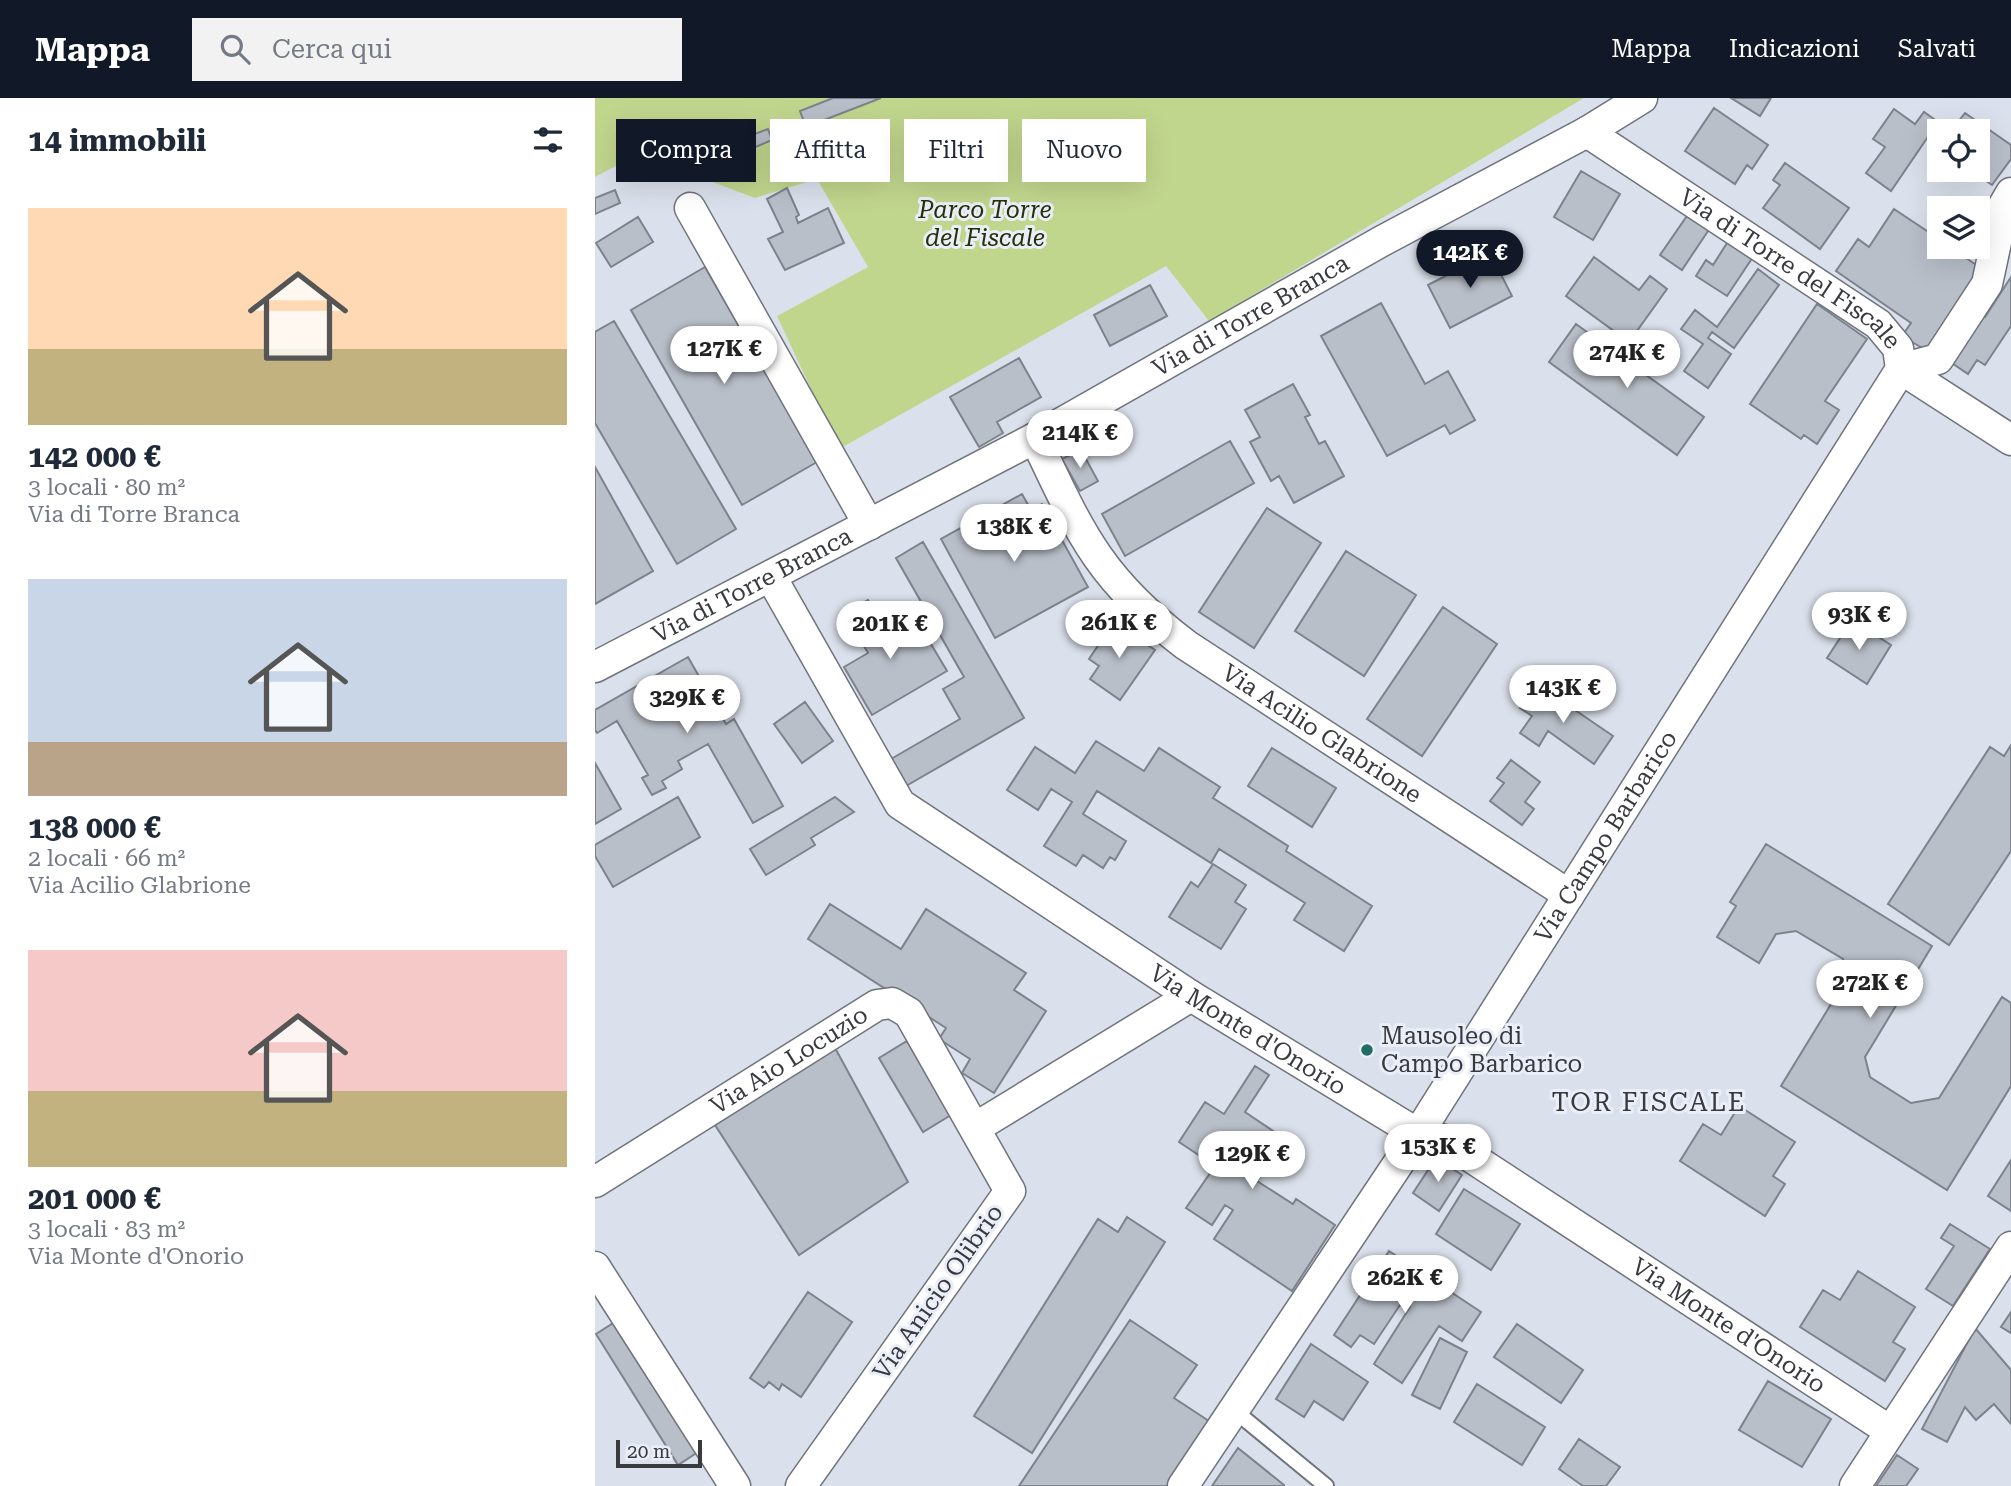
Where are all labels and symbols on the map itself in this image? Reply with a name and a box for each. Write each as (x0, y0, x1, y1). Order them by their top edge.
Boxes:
street label: Via di Torre del Fiscale (1674, 183, 1907, 354)
park label: Parco Torre del Fiscale (917, 196, 1052, 252)
pin: 142K € (1413, 230, 1527, 290)
street label: Via di Torre Branca (1148, 249, 1354, 382)
pin: 127K € (667, 327, 781, 386)
pin: 274K € (1570, 330, 1684, 390)
pin: 214K € (1023, 410, 1137, 470)
pin: 138K € (957, 504, 1071, 564)
street label: Via di Torre Branca (647, 522, 857, 649)
pin: 93K € (1810, 592, 1908, 652)
pin: 261K € (1062, 601, 1176, 660)
pin: 201K € (833, 602, 947, 661)
street label: Via Acilio Glabrione (1217, 658, 1427, 809)
pin: 143K € (1506, 666, 1620, 725)
pin: 329K € (630, 676, 744, 735)
street label: Via Campo Barbarico (1529, 726, 1683, 948)
street label: Via Monte d'Onorio (1144, 959, 1351, 1101)
pin: 272K € (1813, 960, 1927, 1020)
street label: Via Aio Locuzio (705, 1000, 873, 1120)
place label: Mausoleo di Campo Barbarico (1381, 1022, 1582, 1078)
marker: Mausoleo di Campo Barbarico (1359, 1042, 1375, 1058)
district label: TOR FISCALE (1551, 1087, 1747, 1117)
pin: 153K € (1381, 1124, 1495, 1184)
pin: 129K € (1195, 1132, 1309, 1191)
street label: Via Anicio Olibrio (867, 1199, 1009, 1385)
street label: Via Monte d'Onorio (1627, 1252, 1831, 1399)
pin: 262K € (1348, 1256, 1462, 1315)
scale bar (616, 1437, 702, 1469)

